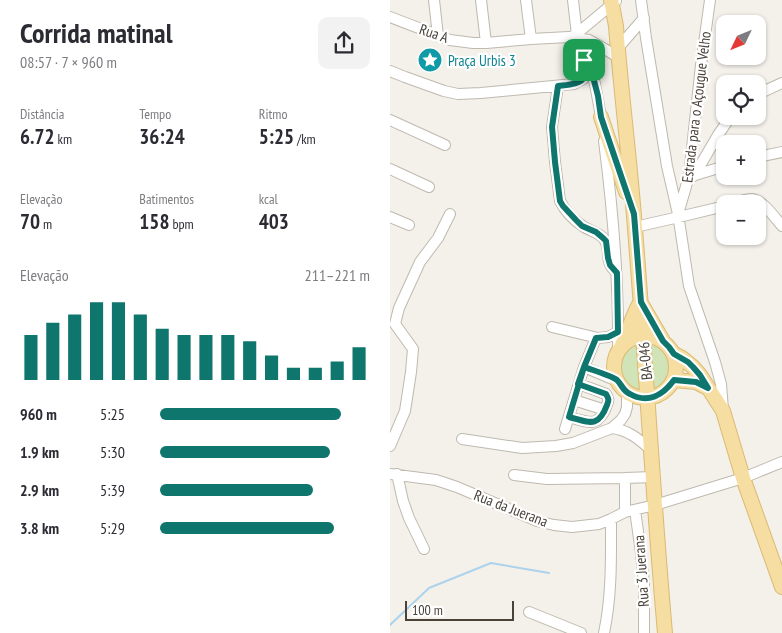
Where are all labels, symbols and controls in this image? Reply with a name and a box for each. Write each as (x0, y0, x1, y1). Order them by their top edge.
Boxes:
text: Corrida matinal (20, 14, 172, 51)
north arrow (716, 15, 766, 65)
map controls (716, 15, 766, 245)
button: share (318, 17, 370, 69)
street label: Rua A (417, 19, 452, 47)
street label: Estrada para o Açougue Velho (677, 30, 715, 184)
pin (563, 39, 605, 81)
icon: arrive (570, 46, 598, 74)
place icon: Praça Urbis 3 (417, 47, 443, 73)
place label: Praça Urbis 3 (448, 51, 516, 70)
text: 08:57 · 7 × 960 m (20, 52, 117, 72)
button: locate (716, 75, 766, 125)
text: Distância (20, 105, 64, 123)
text: Tempo (139, 105, 171, 123)
text: Ritmo (259, 105, 287, 123)
text: 6.72 (20, 123, 55, 150)
text: 36:24 (139, 123, 185, 150)
text: 5:25 (259, 123, 294, 150)
text: km (55, 130, 72, 148)
text: /km (294, 130, 316, 148)
button: + (716, 135, 766, 185)
text: Elevação (20, 190, 62, 208)
text: Batimentos (139, 190, 194, 208)
text: kcal (259, 190, 278, 208)
button: − (716, 195, 766, 245)
text: 70 (20, 208, 40, 235)
text: 158 (139, 208, 169, 235)
text: 403 (259, 208, 289, 235)
text: m (40, 215, 52, 233)
text: bpm (169, 215, 194, 233)
text: Elevação (20, 265, 69, 285)
text: 211–221 m (305, 265, 370, 285)
street label: BA-046 (634, 341, 656, 381)
text: 960 m (20, 404, 57, 424)
text: 5:25 (100, 404, 125, 424)
text: 1.9 km (20, 442, 59, 462)
text: 5:30 (100, 442, 125, 462)
text: 2.9 km (20, 480, 59, 500)
text: 5:39 (100, 480, 125, 500)
street label: Rua da Juerana (471, 485, 551, 531)
text: 3.8 km (20, 518, 59, 538)
text: 5:29 (100, 518, 125, 538)
street label: Rua 3 Juerana (629, 535, 653, 607)
scale bar (405, 598, 514, 621)
text: 100 m (412, 601, 443, 619)

